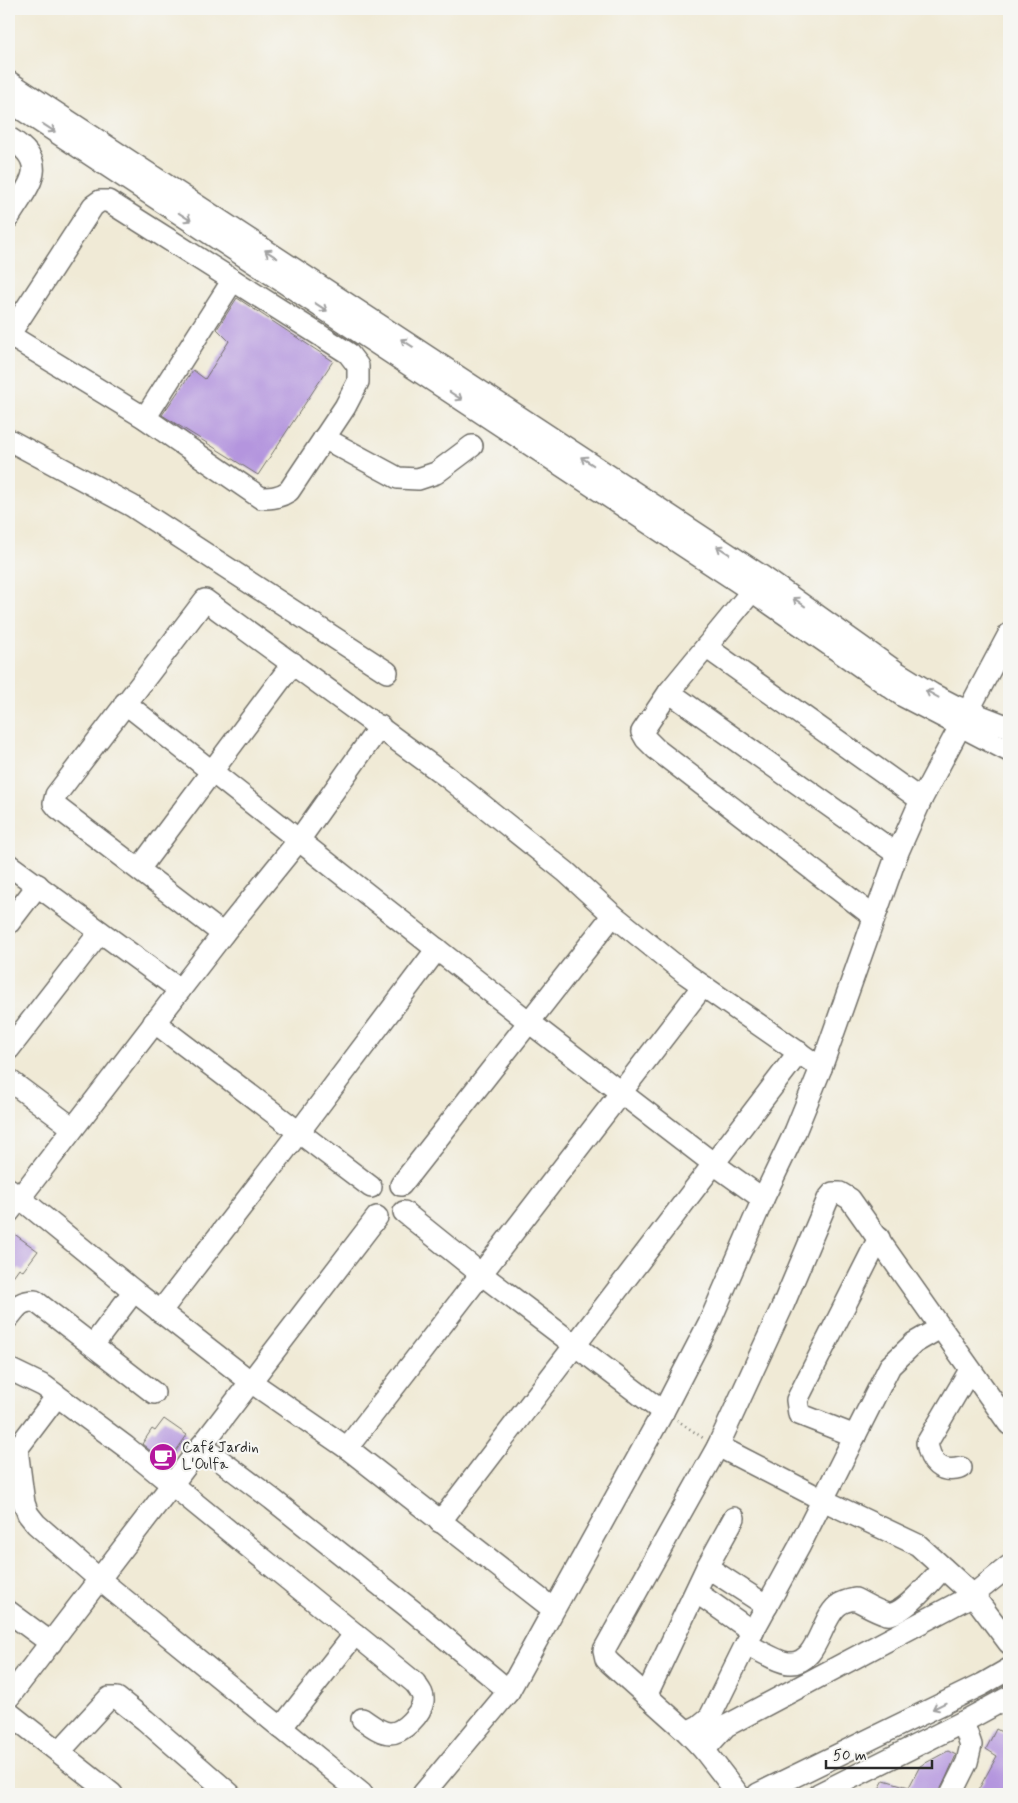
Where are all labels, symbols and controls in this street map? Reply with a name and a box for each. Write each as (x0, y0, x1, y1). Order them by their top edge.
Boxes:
one-way arrow (42, 123, 56, 133)
one-way arrow (178, 212, 192, 222)
one-way arrow (264, 249, 278, 260)
one-way arrow (313, 302, 327, 312)
one-way arrow (400, 338, 414, 349)
one-way arrow (449, 391, 463, 401)
one-way arrow (580, 456, 594, 466)
one-way arrow (716, 545, 730, 555)
one-way arrow (792, 597, 806, 607)
one-way arrow (925, 689, 940, 699)
place label: Café Jardin L'Oulfa (182, 1438, 259, 1475)
cafe icon: Café Jardin L'Oulfa (148, 1442, 178, 1472)
one-way arrow (932, 1702, 947, 1711)
scale bar (826, 1738, 932, 1770)
text: 50 m (833, 1746, 867, 1766)

